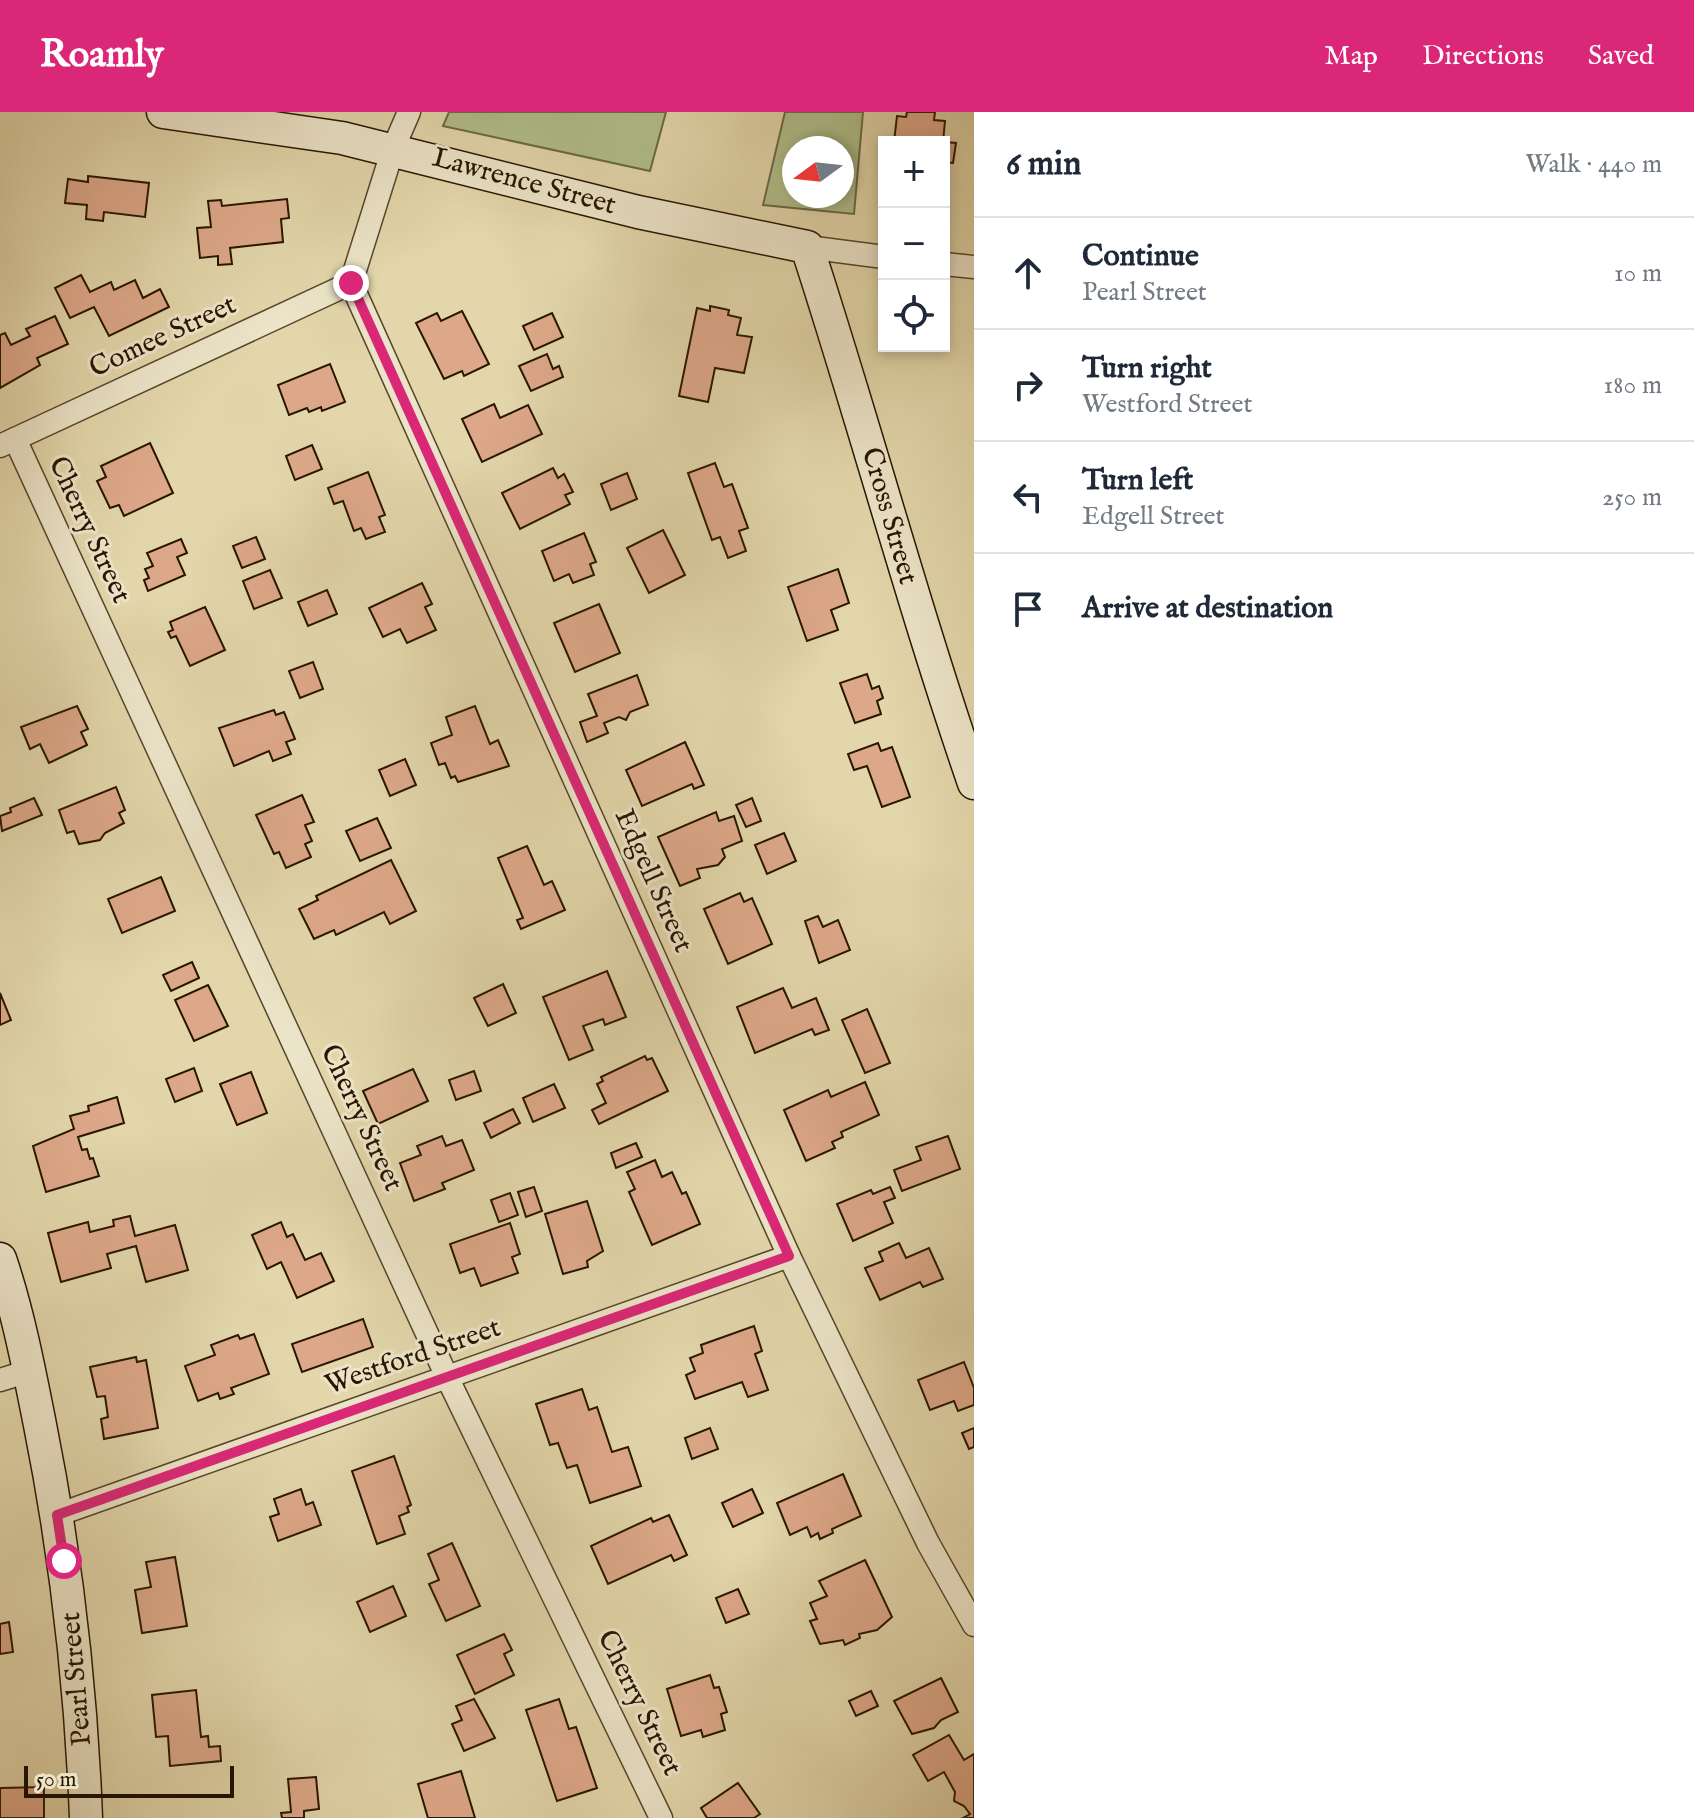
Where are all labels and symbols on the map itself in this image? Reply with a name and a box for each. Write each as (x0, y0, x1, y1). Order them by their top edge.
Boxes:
north arrow (782, 136, 854, 208)
street label: Lawrence Street (428, 141, 620, 223)
route end (333, 265, 369, 301)
street label: Comee Street (84, 288, 242, 386)
street label: Cross Street (853, 444, 925, 589)
street label: Cherry Street (40, 451, 138, 609)
street label: Edgell Street (606, 804, 700, 959)
street label: Cherry Street (312, 1039, 410, 1197)
street label: Westford Street (321, 1310, 506, 1403)
route start (46, 1543, 82, 1579)
street label: Pearl Street (54, 1610, 100, 1747)
street label: Cherry Street (589, 1624, 689, 1782)
scale bar (24, 1762, 234, 1798)

